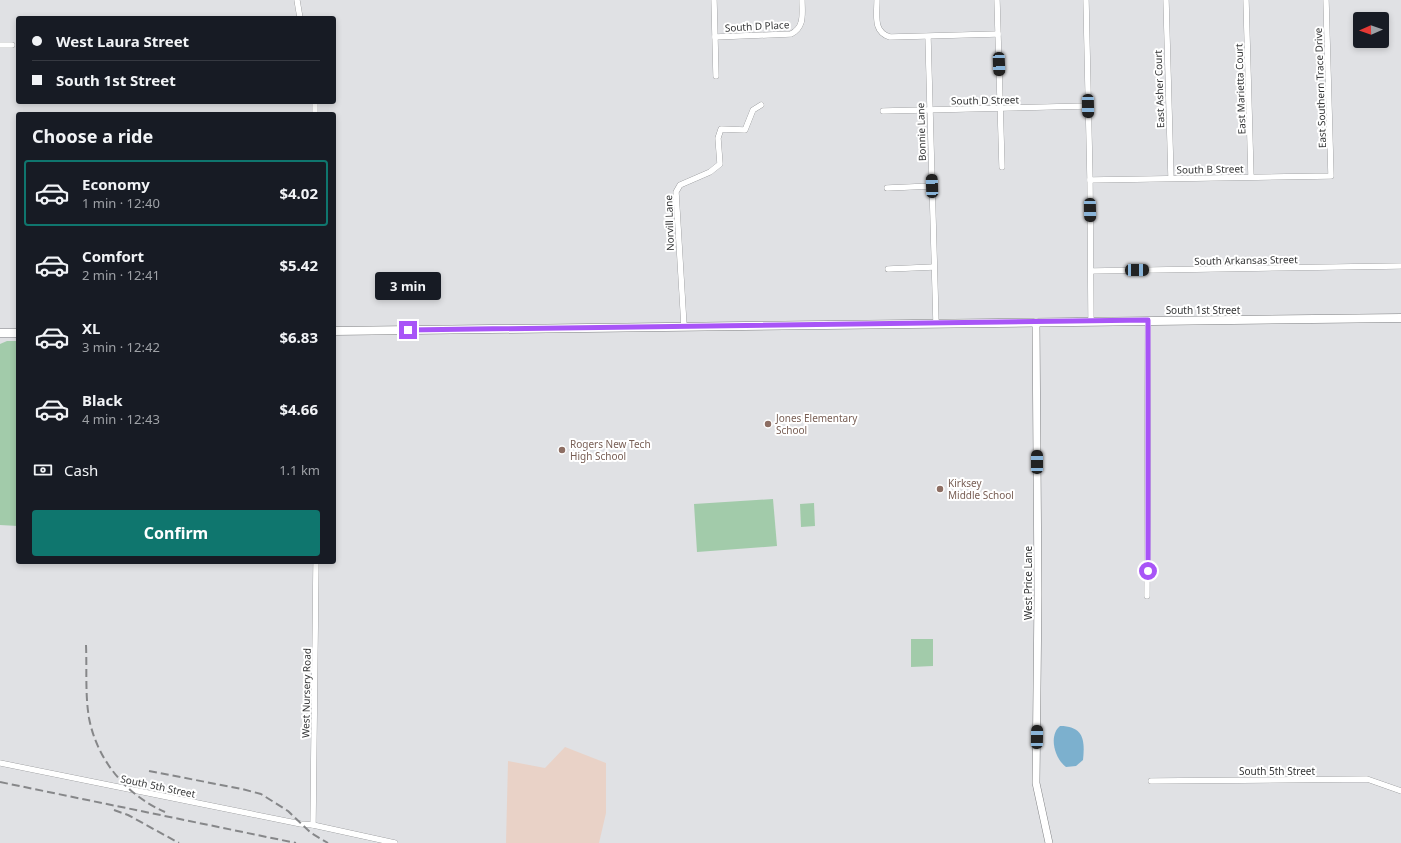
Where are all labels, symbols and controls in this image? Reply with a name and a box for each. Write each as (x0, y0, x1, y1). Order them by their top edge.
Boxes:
north arrow (1353, 12, 1389, 48)
map controls (1353, 12, 1389, 48)
street label: South D Place (724, 17, 790, 35)
street label: East Southern Trace Drive (1311, 27, 1329, 149)
text: West Laura Street (56, 31, 189, 51)
street label: East Marietta Court (1231, 43, 1249, 135)
street label: East Asher Court (1151, 49, 1167, 128)
car (993, 52, 1005, 76)
text: South 1st Street (56, 70, 176, 90)
street label: South D Street (951, 92, 1019, 108)
car (1082, 94, 1094, 118)
street label: Bonnie Lane (913, 102, 929, 161)
text: Choose a ride (32, 124, 153, 148)
street label: South B Street (1176, 161, 1244, 177)
text: Economy (82, 174, 150, 194)
car (926, 174, 938, 198)
icon: car (34, 175, 70, 211)
text: $4.02 (279, 183, 318, 203)
text: 1 min · 12:40 (82, 194, 160, 212)
street label: Norvill Lane (661, 194, 677, 251)
car (1084, 198, 1096, 222)
text: Comfort (82, 246, 144, 266)
icon: car (34, 247, 70, 283)
street label: South Arkansas Street (1194, 252, 1298, 268)
text: $5.42 (279, 255, 318, 275)
car (1125, 264, 1149, 276)
text: 2 min · 12:41 (82, 266, 160, 284)
callout: 3 min (375, 272, 441, 300)
text: 3 min (390, 277, 426, 295)
street label: South 1st Street (1166, 303, 1241, 317)
text: XL (82, 318, 100, 338)
icon: car (34, 319, 70, 355)
route end (399, 321, 417, 339)
text: $6.83 (279, 327, 318, 347)
text: 3 min · 12:42 (82, 338, 160, 356)
text: Black (82, 390, 122, 410)
icon: car (34, 391, 70, 427)
text: $4.66 (279, 399, 318, 419)
text: 4 min · 12:43 (82, 410, 160, 428)
place label: Jones Elementary School (775, 411, 858, 437)
marker: Jones Elementary School (763, 419, 773, 429)
place label: Rogers New Tech High School (570, 437, 651, 463)
marker: Rogers New Tech High School (557, 445, 567, 455)
car (1031, 450, 1043, 474)
icon: cash (32, 459, 54, 481)
text: Cash (64, 460, 98, 480)
text: 1.1 km (279, 461, 320, 479)
place label: Kirksey Middle School (948, 476, 1014, 502)
marker: Kirksey Middle School (935, 484, 945, 494)
button: Confirm (32, 510, 320, 556)
street label: West Price Lane (1021, 546, 1035, 620)
route start (1139, 562, 1157, 580)
street label: West Nursery Road (298, 648, 314, 738)
car (1031, 725, 1043, 749)
street label: South 5th Street (1239, 764, 1315, 778)
street label: South 5th Street (119, 771, 197, 801)

